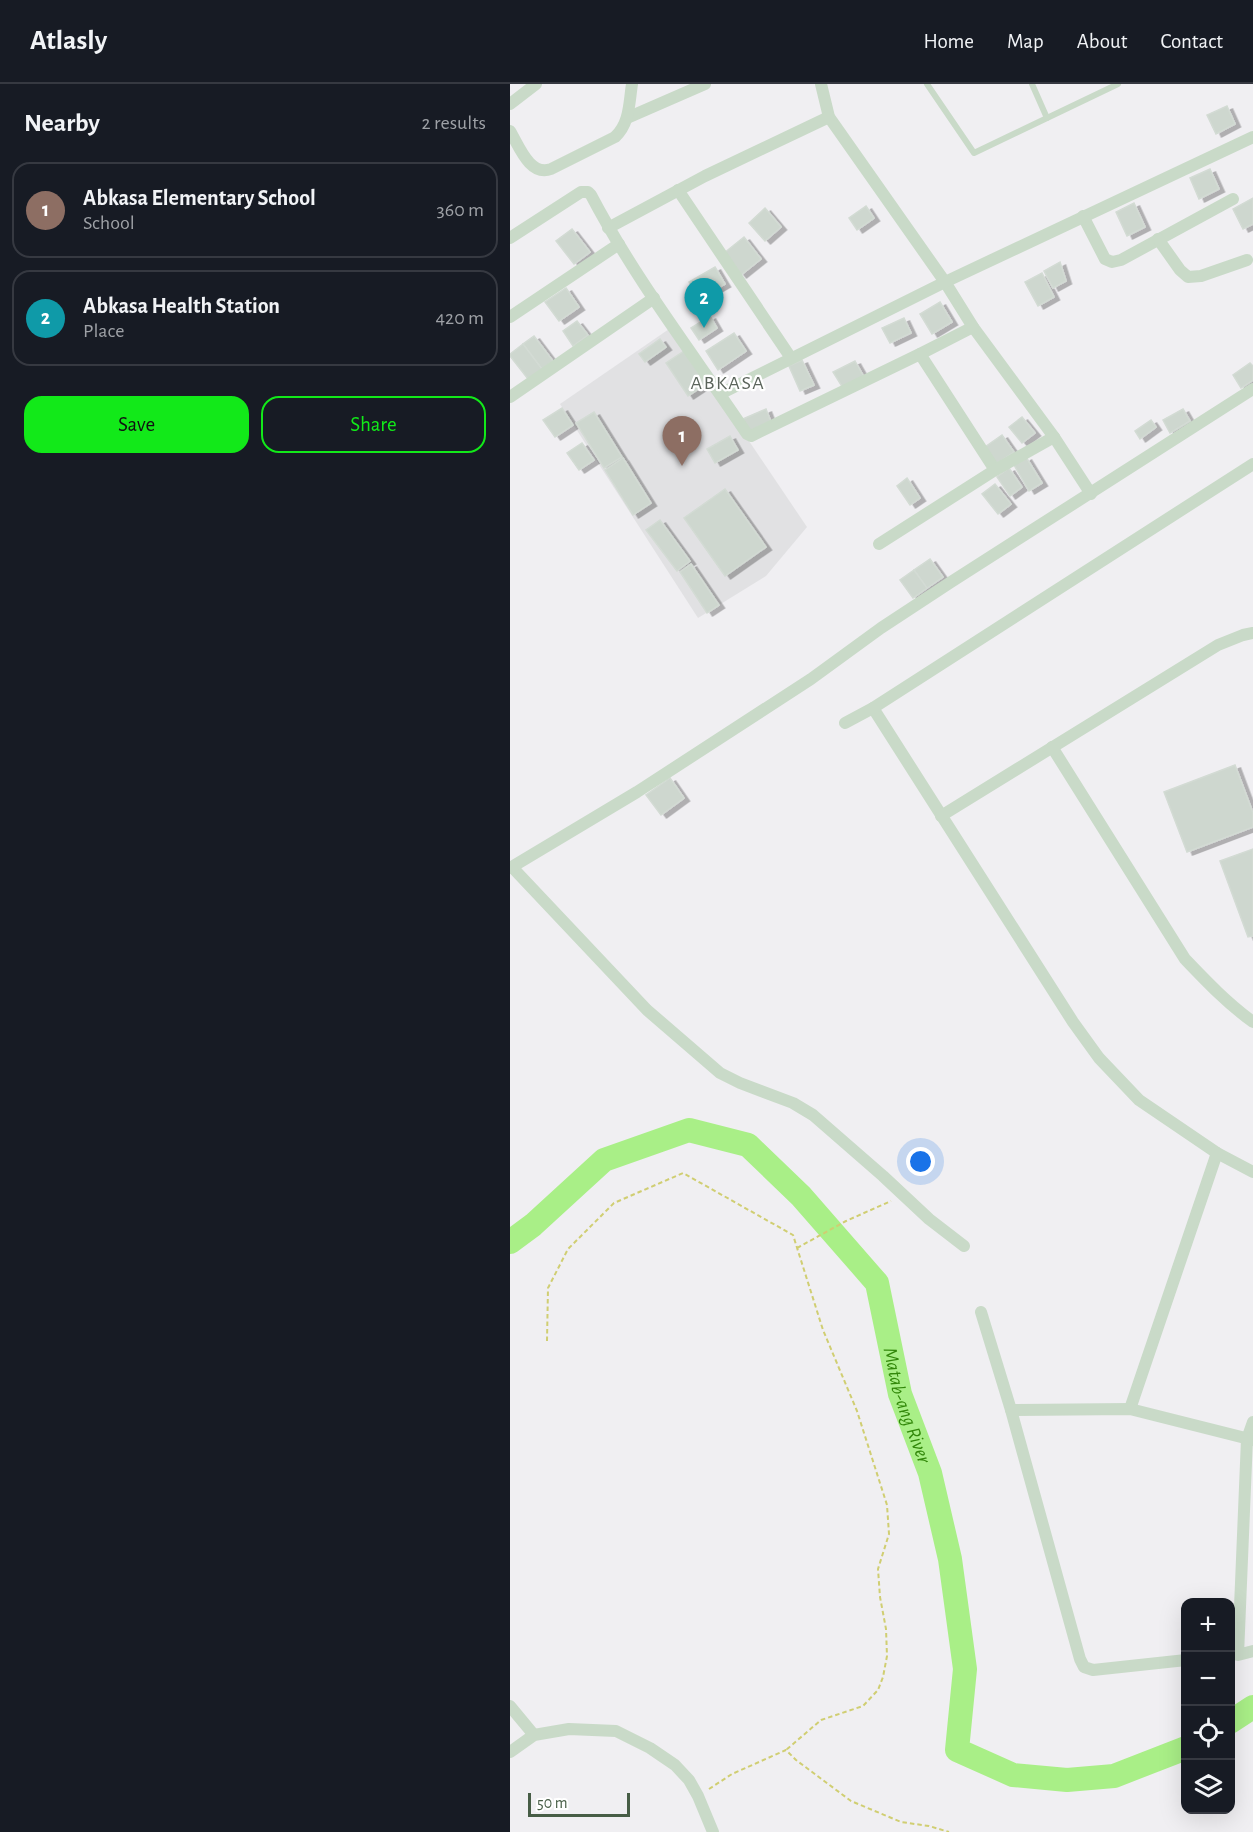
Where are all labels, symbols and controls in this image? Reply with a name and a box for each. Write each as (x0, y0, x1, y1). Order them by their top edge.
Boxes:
text: Atlasly (30, 27, 107, 55)
text: Home (923, 31, 974, 52)
text: Map (1007, 31, 1044, 52)
text: About (1077, 31, 1127, 52)
text: Contact (1160, 31, 1223, 52)
text: Nearby (24, 110, 100, 136)
text: 2 results (422, 113, 486, 133)
text: Abkasa Elementary School (83, 187, 316, 209)
text: 1 (42, 200, 49, 220)
text: 360 m (437, 200, 484, 220)
text: School (83, 213, 135, 233)
pin: 2 (684, 278, 724, 328)
text: Abkasa Health Station (83, 295, 280, 317)
text: 2 (41, 308, 50, 328)
text: 420 m (435, 308, 484, 328)
text: Place (83, 321, 124, 341)
district label: ABKASA (691, 373, 765, 393)
button: Save (24, 396, 249, 453)
button: Share (261, 396, 486, 453)
pin: 1 (662, 416, 702, 466)
your location (906, 1147, 935, 1176)
water label: Matab-ang River (880, 1346, 934, 1467)
map controls (1181, 1598, 1235, 1814)
button: + (1181, 1598, 1235, 1652)
button: − (1181, 1652, 1235, 1706)
button: locate (1181, 1706, 1235, 1760)
button: layers (1181, 1760, 1235, 1814)
scale bar (528, 1790, 630, 1818)
text: 50 m (537, 1795, 568, 1811)

